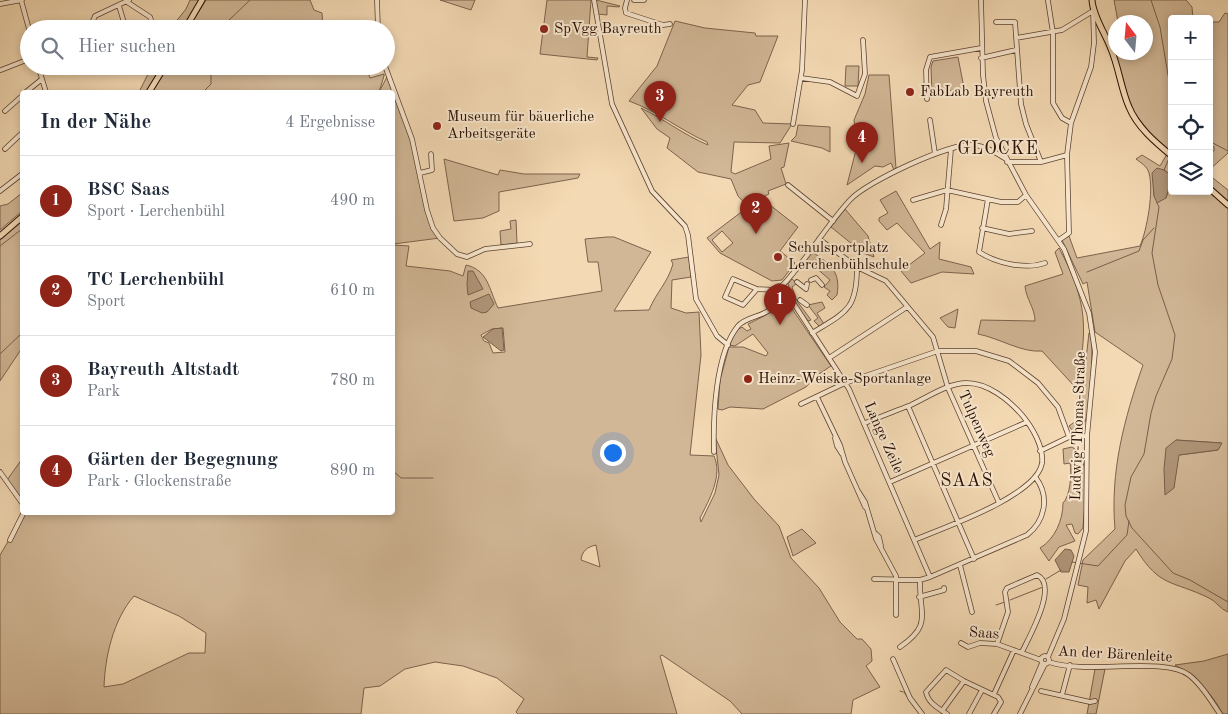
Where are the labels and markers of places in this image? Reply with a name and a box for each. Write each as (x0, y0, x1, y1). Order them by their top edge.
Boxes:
place label: SpVgg Bayreuth (554, 22, 662, 37)
marker: SpVgg Bayreuth (538, 23, 550, 35)
pin: 3 (644, 81, 676, 122)
place label: FabLab Bayreuth (920, 85, 1034, 100)
marker: FabLab Bayreuth (904, 86, 916, 98)
place label: Museum für bäuerliche Arbeitsgeräte (447, 110, 594, 142)
marker: Museum für bäuerliche Arbeitsgeräte (431, 120, 443, 132)
pin: 4 (846, 122, 878, 163)
pin: 2 (740, 193, 772, 234)
place label: Schulsportplatz Lerchenbühlschule (788, 241, 909, 273)
marker: Schulsportplatz Lerchenbühlschule (772, 251, 784, 263)
pin: 1 (764, 284, 796, 325)
place label: Heinz-Weiske-Sportanlage (758, 372, 931, 387)
marker: Heinz-Weiske-Sportanlage (742, 373, 754, 385)

